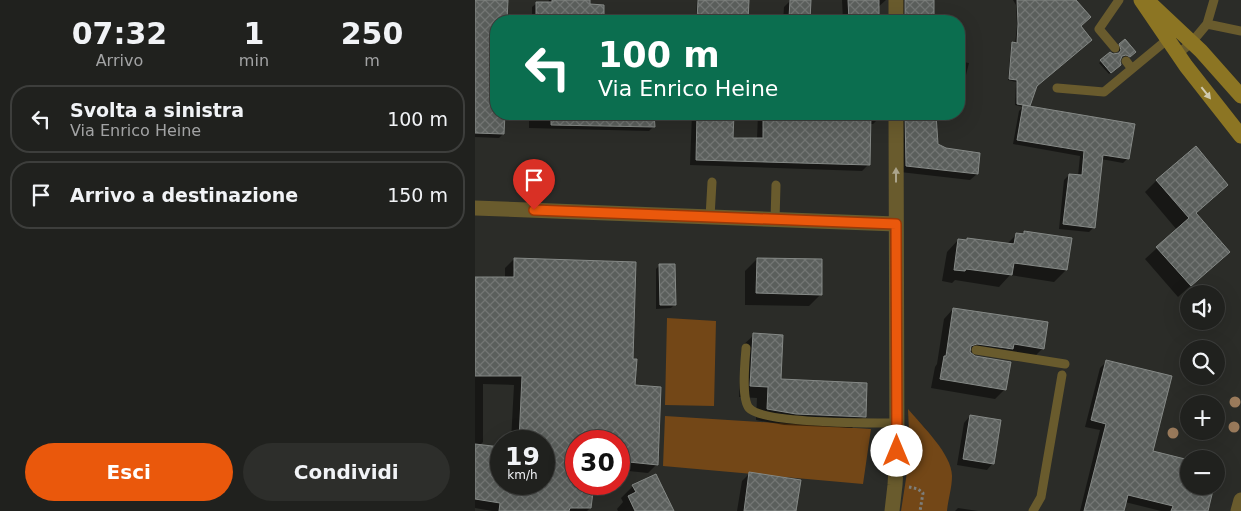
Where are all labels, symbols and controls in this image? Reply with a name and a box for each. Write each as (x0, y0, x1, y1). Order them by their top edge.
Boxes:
text: 07:32 (72, 16, 167, 51)
text: 1 (243, 16, 264, 51)
text: 250 (341, 16, 403, 51)
icon: left (515, 35, 580, 100)
text: 100 m (598, 35, 720, 75)
text: Arrivo (96, 51, 143, 70)
text: min (239, 51, 269, 70)
text: m (364, 51, 380, 70)
text: Via Enrico Heine (598, 76, 778, 101)
one-way arrow (1201, 86, 1212, 99)
text: Svolta a sinistra (70, 99, 244, 121)
icon: left (27, 105, 55, 133)
text: 100 m (387, 108, 448, 130)
text: Via Enrico Heine (70, 121, 201, 140)
pin (513, 159, 555, 210)
icon: arrive (520, 166, 548, 194)
one-way arrow (892, 167, 900, 183)
icon: arrive (27, 181, 55, 209)
text: Arrivo a destinazione (70, 184, 298, 206)
text: 150 m (387, 184, 448, 206)
map controls (1180, 285, 1225, 495)
button: sound (1180, 285, 1225, 330)
button: search (1180, 340, 1225, 385)
button: + (1180, 395, 1225, 440)
position arrow (870, 424, 922, 476)
speed limit sign: 30 (565, 430, 630, 495)
text: 19 (505, 442, 540, 471)
button: Esci (25, 443, 233, 501)
button: Condividi (243, 443, 450, 501)
button: − (1180, 450, 1225, 495)
text: km/h (507, 468, 538, 482)

